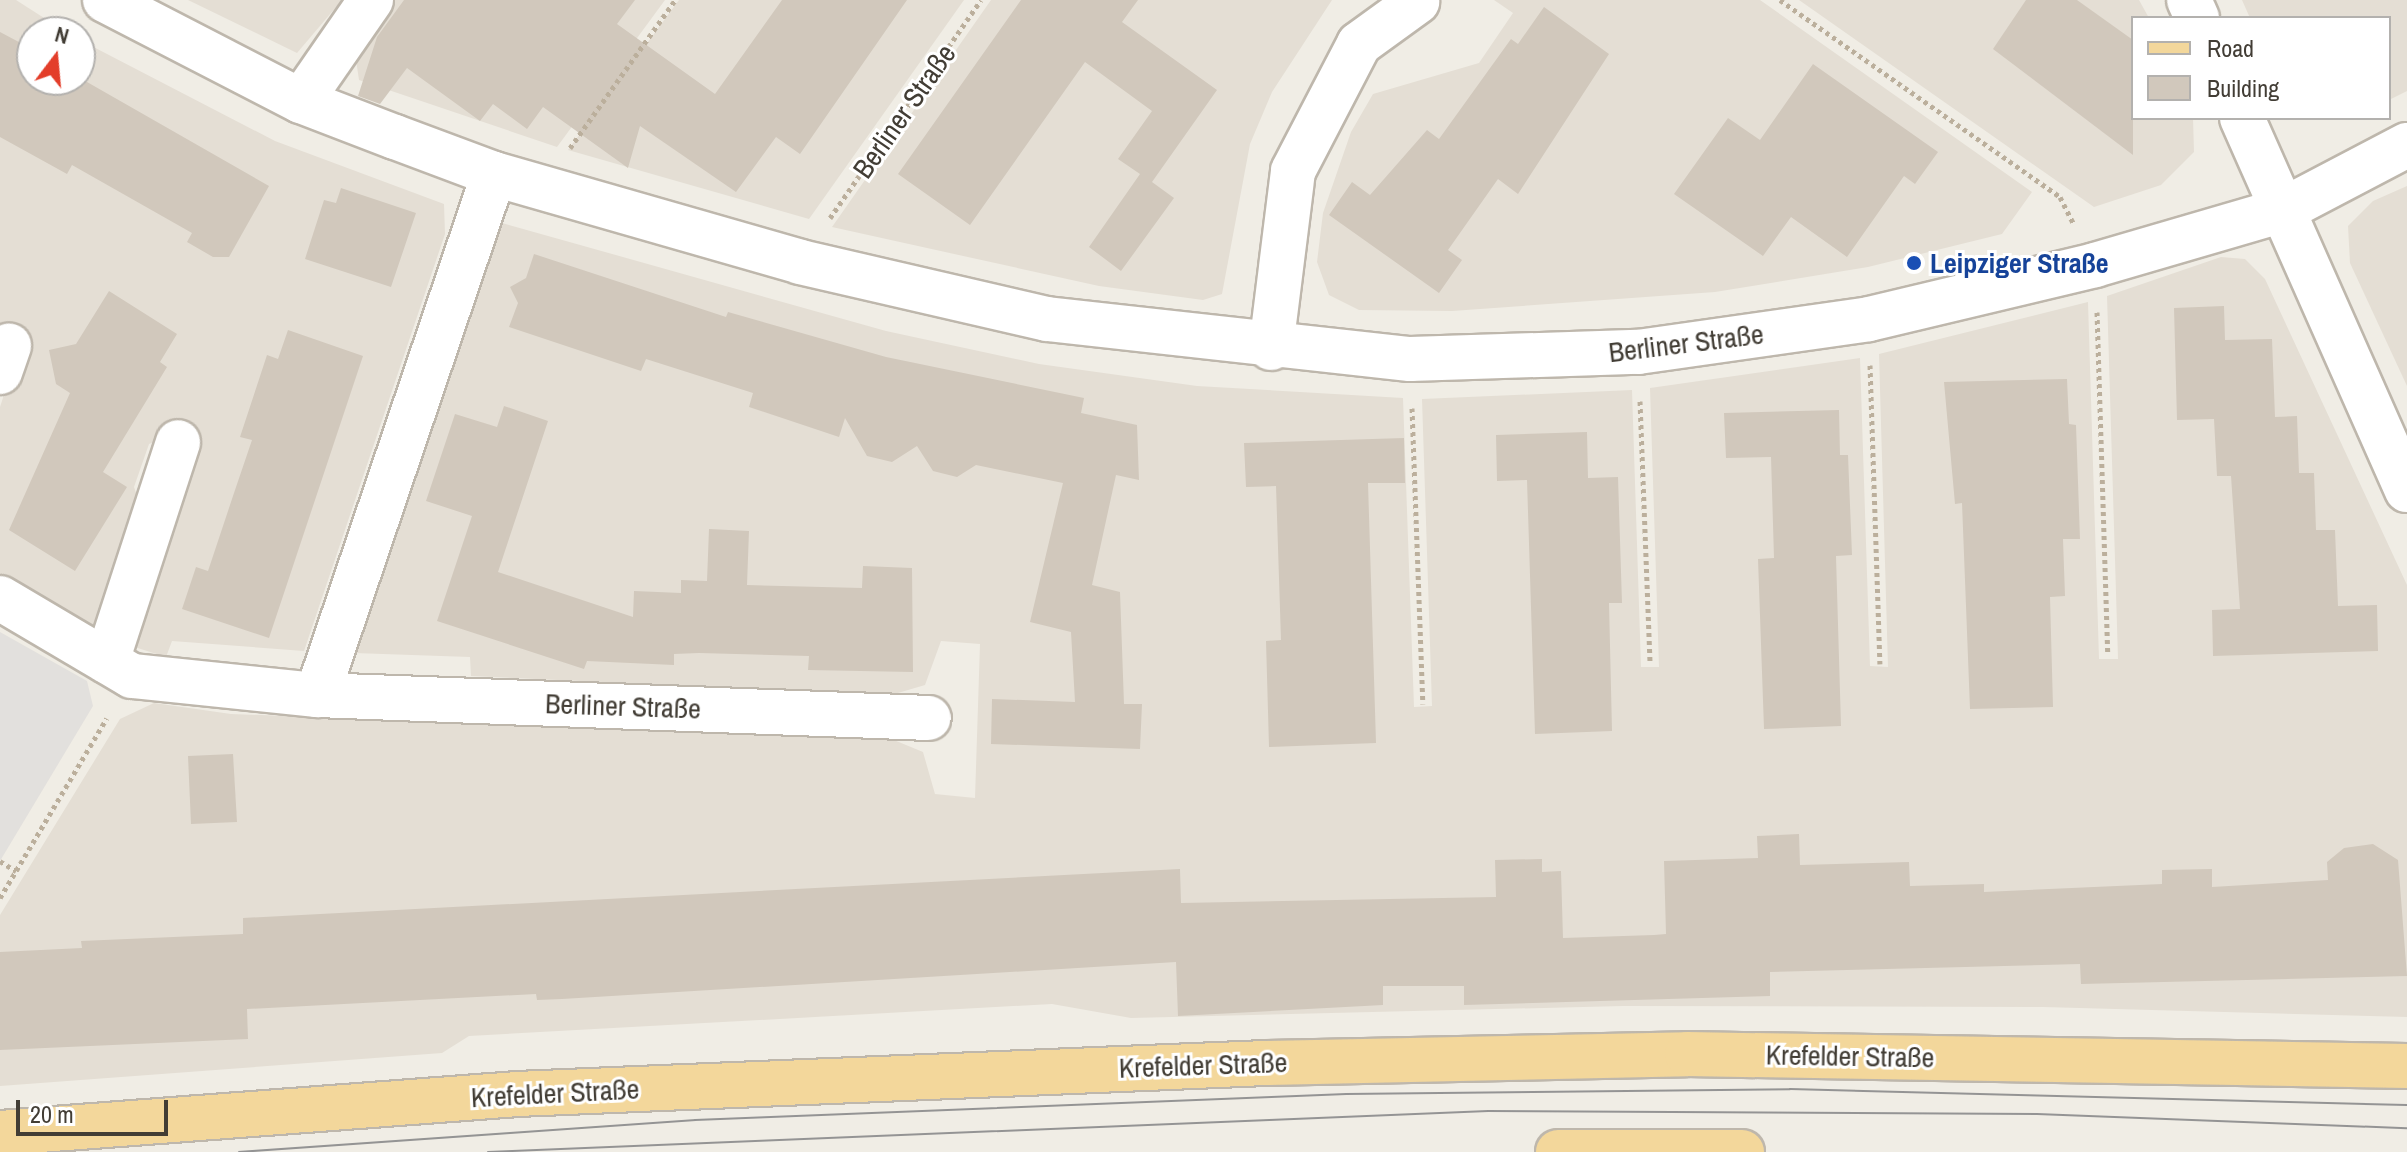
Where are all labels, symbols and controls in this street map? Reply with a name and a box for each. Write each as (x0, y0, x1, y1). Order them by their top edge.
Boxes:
north arrow (16, 16, 96, 96)
legend (2131, 16, 2391, 120)
text: N (52, 19, 72, 51)
text: Road (2207, 32, 2254, 64)
street label: Berliner Straße (846, 38, 962, 184)
text: Building (2207, 72, 2279, 104)
place label: Leipziger Straße (1930, 246, 2109, 280)
marker: Leipziger Straße (1905, 254, 1923, 272)
street label: Berliner Straße (1607, 317, 1765, 369)
street label: Berliner Straße (545, 686, 701, 726)
street label: Krefelder Straße (1765, 1038, 1935, 1074)
street label: Krefelder Straße (1118, 1045, 1288, 1085)
street label: Krefelder Straße (470, 1072, 640, 1114)
scale bar (20, 1084, 172, 1134)
text: 20 m (30, 1098, 74, 1130)

